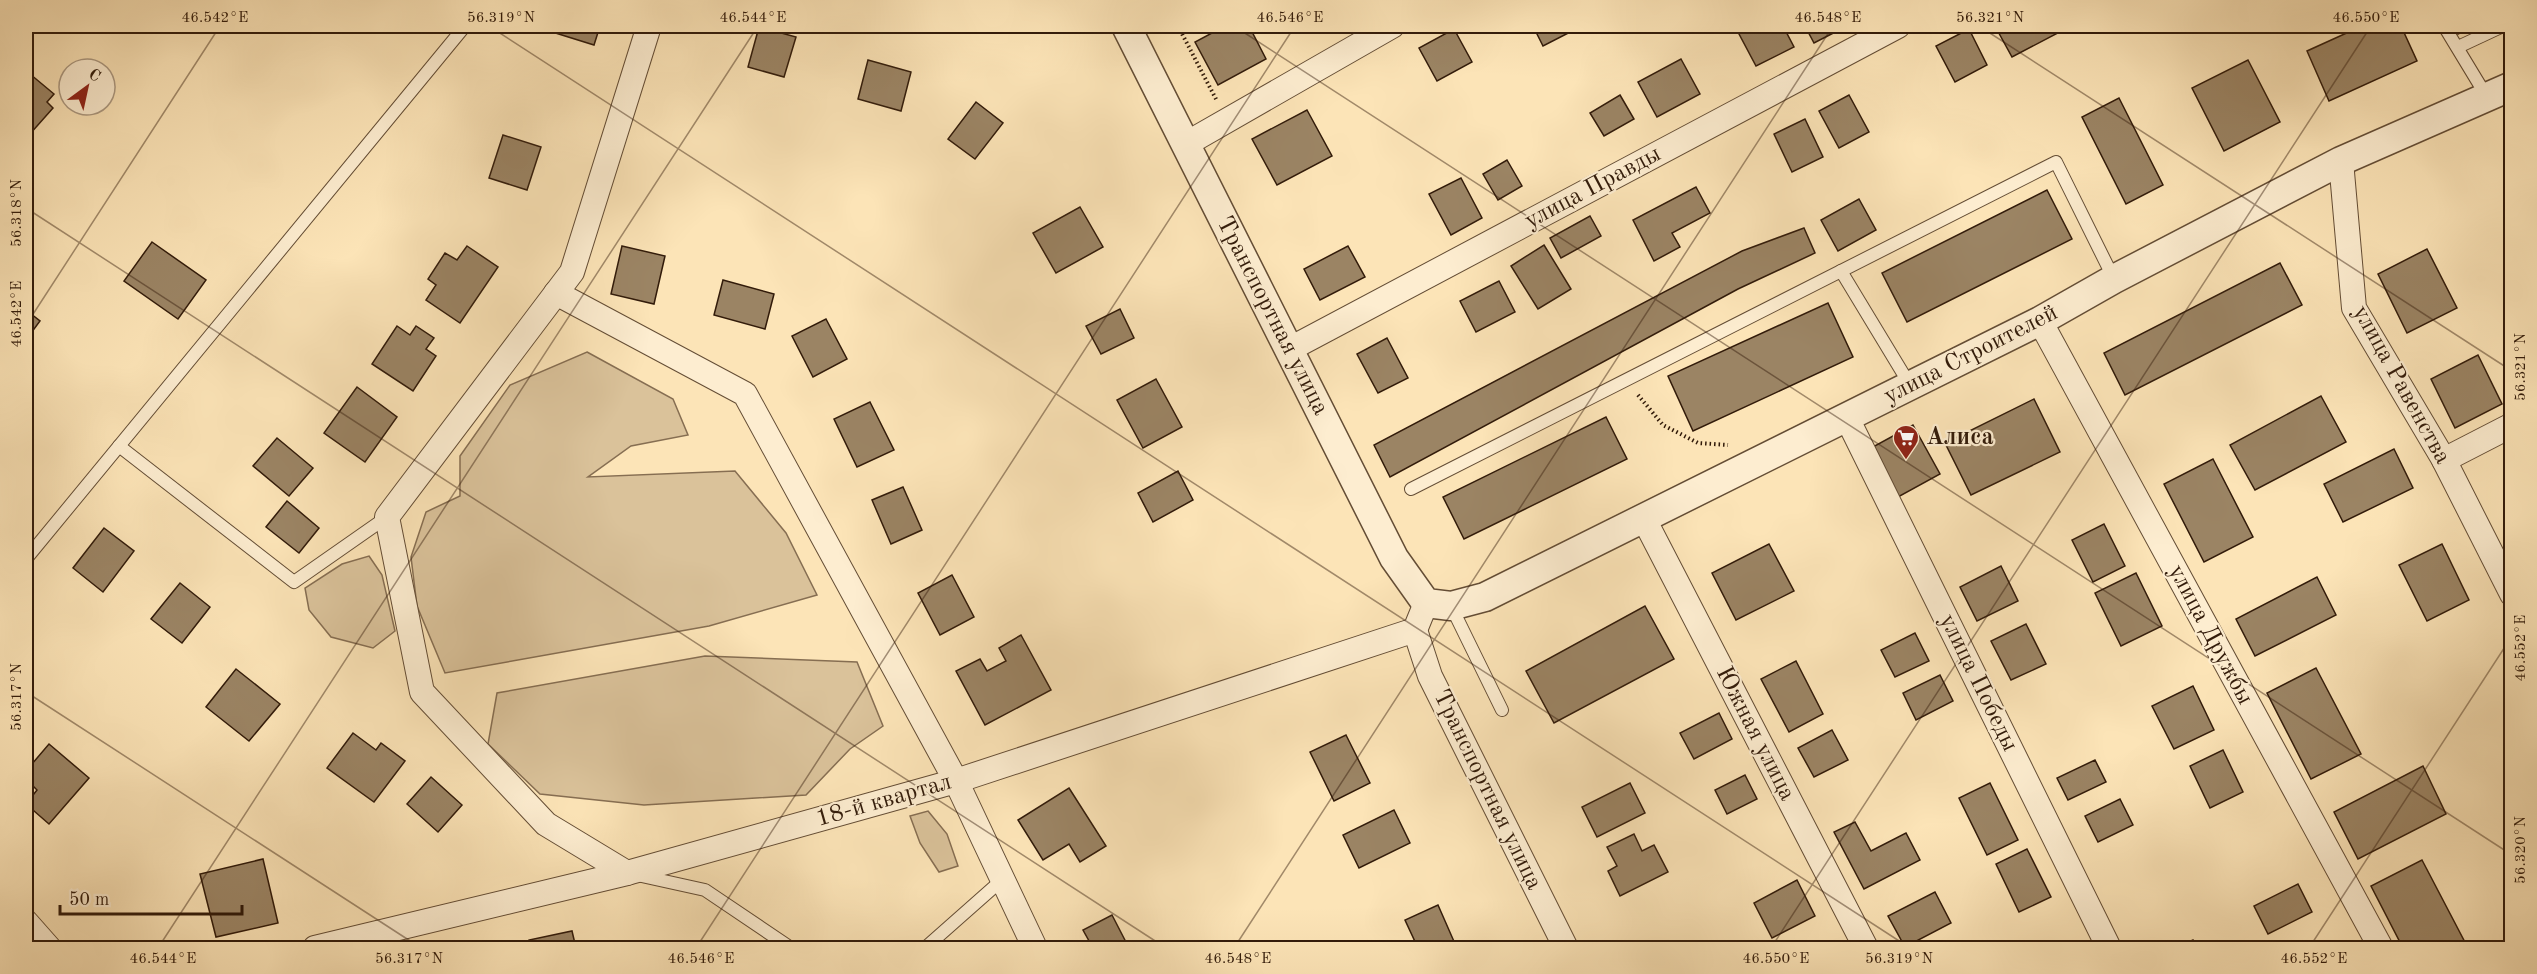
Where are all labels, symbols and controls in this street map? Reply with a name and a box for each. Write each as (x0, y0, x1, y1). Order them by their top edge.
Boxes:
text: 46.542°E (182, 11, 248, 26)
text: 56.319°N (467, 11, 535, 26)
text: 46.544°E (720, 11, 786, 26)
text: 46.546°E (1257, 11, 1323, 26)
text: 46.548°E (1795, 11, 1861, 26)
text: 56.321°N (1956, 11, 2024, 26)
text: 46.550°E (2333, 11, 2399, 26)
north arrow (57, 57, 117, 117)
text: С (85, 67, 103, 86)
street label: улица Правды (1521, 142, 1665, 234)
text: 56.318°N (10, 179, 25, 247)
street label: Транспортная улица (1211, 213, 1333, 419)
text: 46.542°E (10, 281, 25, 347)
street label: улица Строителей (1880, 301, 2062, 409)
street label: улица Равенства (2348, 302, 2455, 468)
text: 56.321°N (2514, 333, 2529, 401)
supermarket icon: Алиса (1891, 423, 1921, 461)
place label: Алиса (1926, 426, 1994, 450)
street label: улица Дружбы (2163, 561, 2257, 709)
street label: улица Победы (1934, 611, 2022, 755)
text: 46.552°E (2514, 615, 2529, 681)
text: 56.317°N (10, 663, 25, 731)
street label: Южная улица (1711, 663, 1799, 805)
street label: Транспортная улица (1428, 686, 1546, 894)
street label: 18-й квартал (814, 770, 954, 832)
text: 56.320°N (2514, 816, 2529, 884)
scale bar (60, 878, 242, 916)
text: 50 m (69, 891, 109, 909)
text: 46.544°E (130, 952, 196, 967)
text: 56.317°N (375, 952, 443, 967)
text: 46.546°E (668, 952, 734, 967)
text: 46.548°E (1205, 952, 1271, 967)
text: 46.550°E (1743, 952, 1809, 967)
text: 56.319°N (1865, 952, 1933, 967)
text: 46.552°E (2281, 952, 2347, 967)

